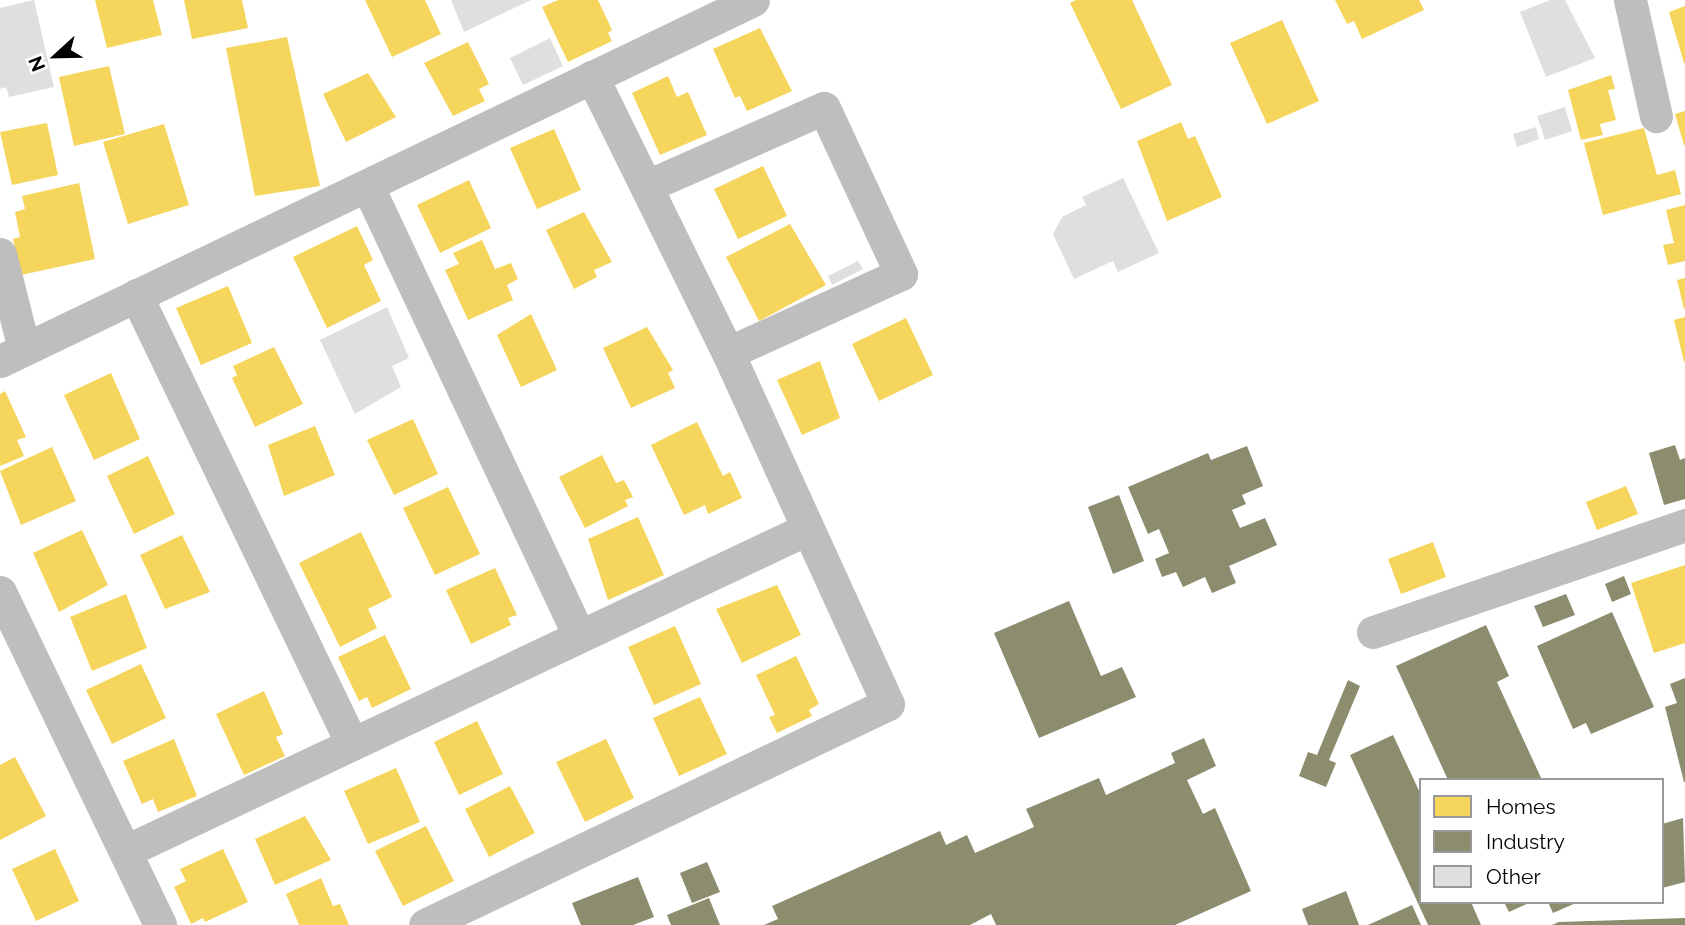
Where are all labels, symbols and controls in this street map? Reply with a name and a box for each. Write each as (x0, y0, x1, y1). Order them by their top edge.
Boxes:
north arrow (21, 21, 91, 91)
text: N (24, 53, 49, 75)
legend (1419, 778, 1664, 904)
text: Homes (1486, 794, 1556, 819)
text: Industry (1486, 829, 1565, 854)
text: Other (1486, 864, 1541, 889)

